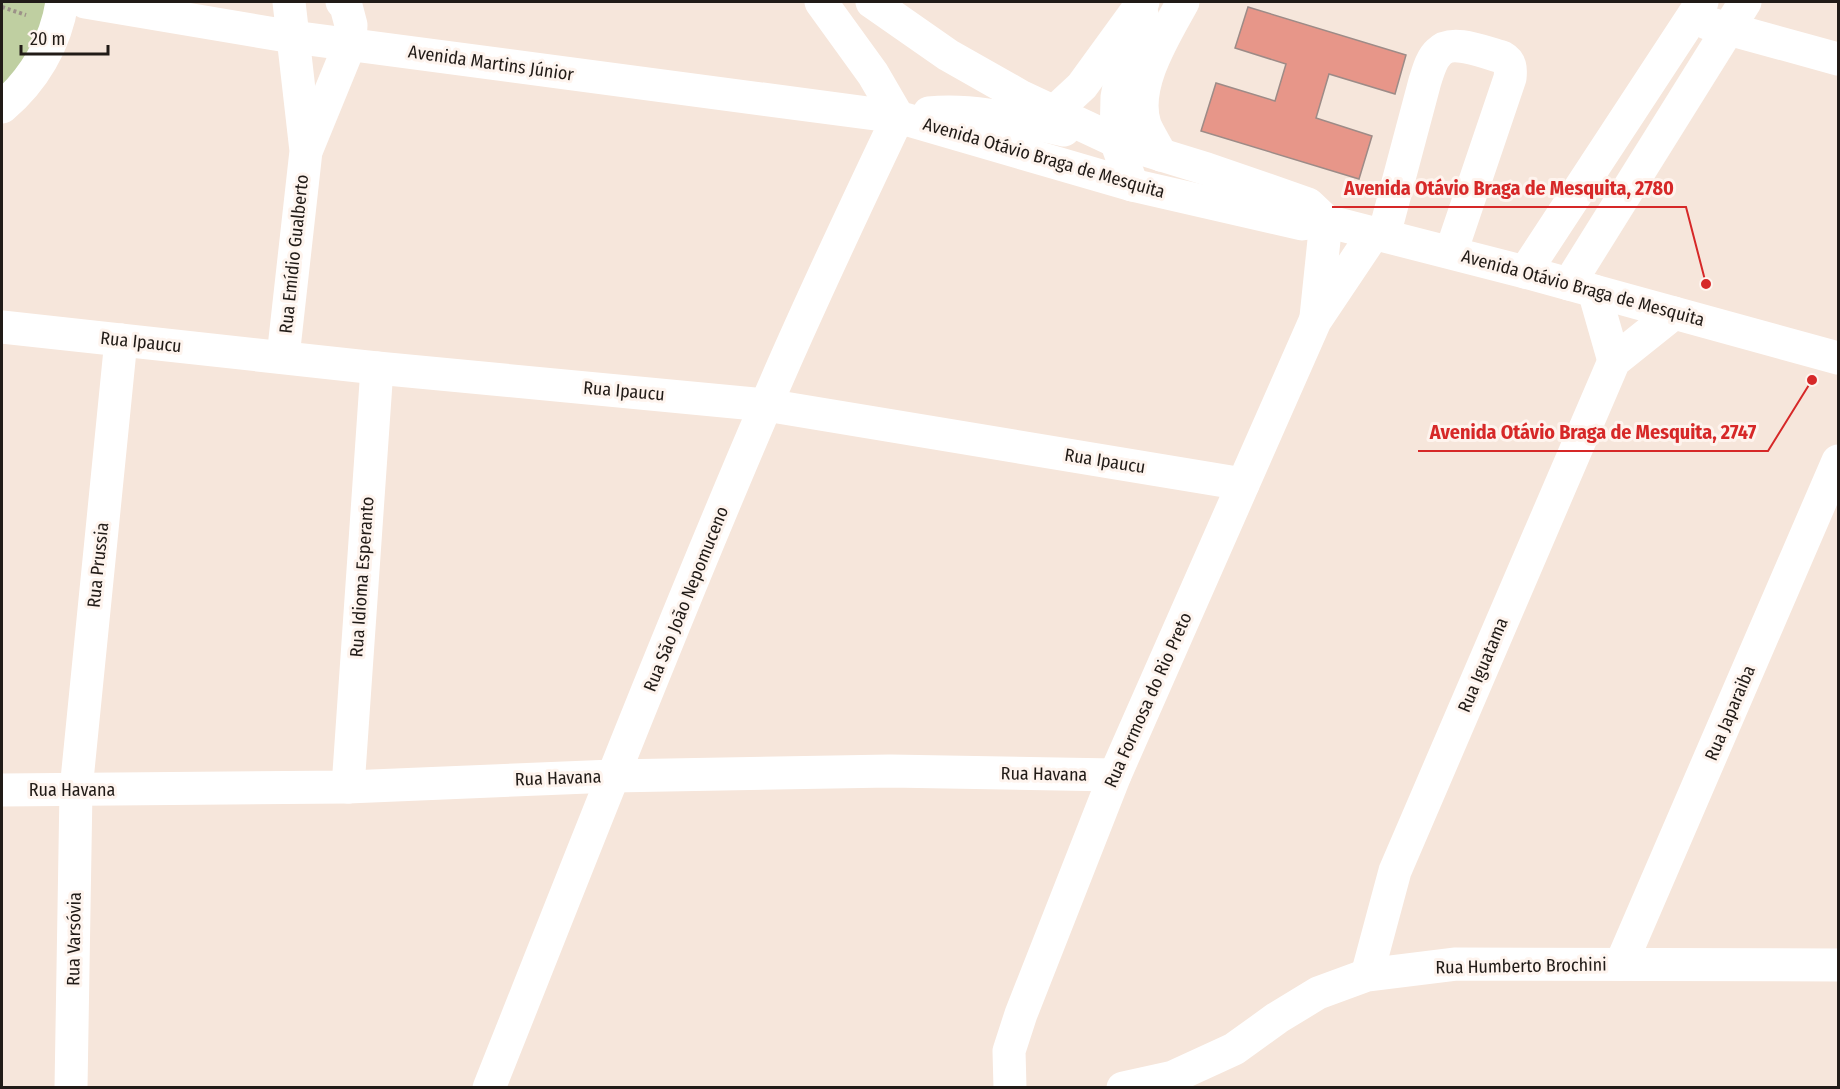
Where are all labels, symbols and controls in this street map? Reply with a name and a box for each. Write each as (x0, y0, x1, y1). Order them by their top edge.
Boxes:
scale bar (21, 18, 108, 56)
text: 20 m (30, 28, 65, 50)
street label: Avenida Martins Júnior (407, 40, 576, 86)
street label: Avenida Otávio Braga de Mesquita (921, 113, 1168, 203)
callout: Avenida Otávio Braga de Mesquita, 2780 (1332, 169, 1686, 207)
street label: Rua Emídio Gualberto (275, 173, 313, 335)
text: Avenida Otávio Braga de Mesquita, 2780 (1343, 176, 1674, 200)
street label: Avenida Otávio Braga de Mesquita (1459, 245, 1707, 331)
street label: Rua Ipaucu (99, 327, 183, 357)
street label: Rua Ipaucu (582, 376, 666, 406)
callout: Avenida Otávio Braga de Mesquita, 2747 (1418, 413, 1768, 451)
text: Avenida Otávio Braga de Mesquita, 2747 (1429, 420, 1757, 444)
street label: Rua Ipaucu (1063, 444, 1147, 478)
street label: Rua Idioma Esperanto (345, 496, 379, 658)
street label: Rua São João Nepomuceno (639, 503, 733, 695)
street label: Rua Prussia (83, 521, 113, 609)
street label: Rua Formosa do Rio Preto (1099, 609, 1197, 791)
street label: Rua Iguatama (1453, 614, 1513, 716)
street label: Rua Japaraiba (1700, 662, 1760, 764)
street label: Rua Havana (1001, 762, 1088, 786)
street label: Rua Havana (514, 765, 602, 791)
street label: Rua Havana (29, 779, 115, 801)
street label: Rua Varsóvia (62, 892, 86, 986)
street label: Rua Humberto Brochini (1435, 954, 1607, 978)

